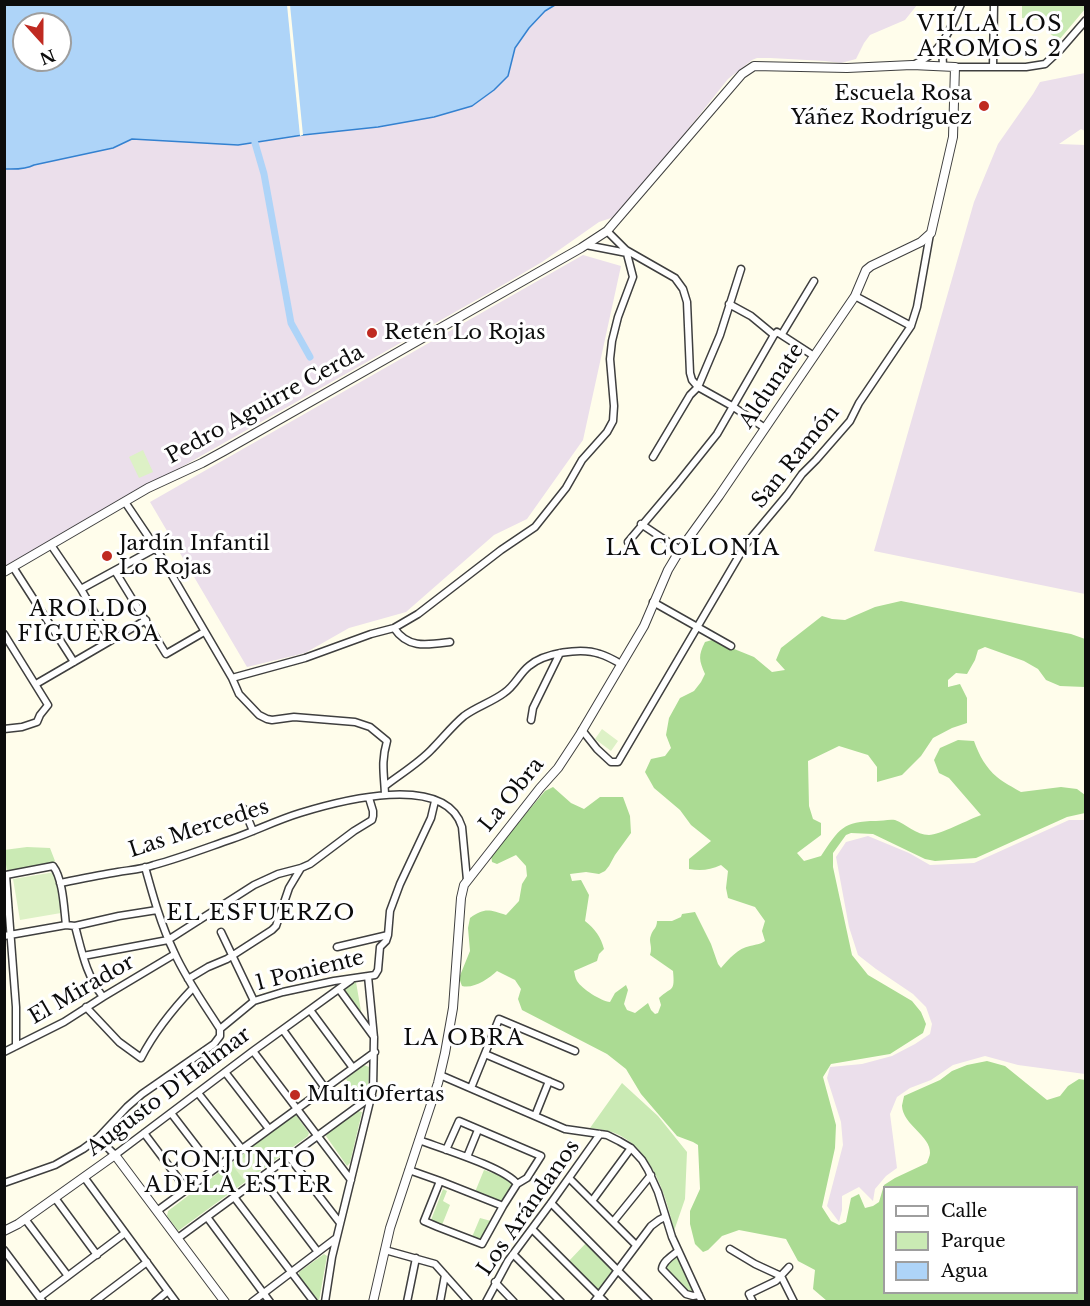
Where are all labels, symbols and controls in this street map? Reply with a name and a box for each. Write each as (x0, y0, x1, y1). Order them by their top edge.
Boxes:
north arrow (12, 12, 72, 72)
district label: VILLA LOS AROMOS 2 (917, 12, 1063, 63)
text: N (37, 45, 58, 69)
place label: Escuela Rosa Yáñez Rodríguez (791, 81, 972, 131)
marker: Escuela Rosa Yáñez Rodríguez (977, 99, 991, 113)
place label: Retén Lo Rojas (384, 320, 546, 346)
marker: Retén Lo Rojas (365, 326, 379, 340)
street label: Aldunate (734, 339, 810, 433)
street label: Pedro Aguirre Cerda (162, 340, 368, 470)
street label: San Ramón (747, 401, 845, 513)
place label: Jardín Infantil Lo Rojas (119, 531, 270, 581)
district label: LA COLONIA (606, 536, 780, 562)
marker: Jardín Infantil Lo Rojas (100, 549, 114, 563)
district label: AROLDO FIGUEROA (17, 597, 161, 648)
street label: La Obra (474, 753, 550, 837)
street label: Las Mercedes (126, 795, 272, 863)
district label: EL ESFUERZO (166, 901, 356, 927)
street label: 1 Poniente (253, 945, 367, 997)
street label: El Mirador (25, 950, 139, 1030)
street label: Augusto D'Halmar (82, 1022, 256, 1162)
district label: LA OBRA (403, 1026, 525, 1052)
place label: MultiOfertas (307, 1082, 445, 1108)
marker: MultiOfertas (288, 1088, 302, 1102)
street label: Los Arándanos (473, 1135, 585, 1281)
district label: CONJUNTO ADELA ESTER (145, 1148, 333, 1200)
legend (883, 1186, 1078, 1294)
text: Calle (941, 1200, 987, 1222)
text: Parque (941, 1230, 1006, 1252)
text: Agua (941, 1260, 988, 1282)

